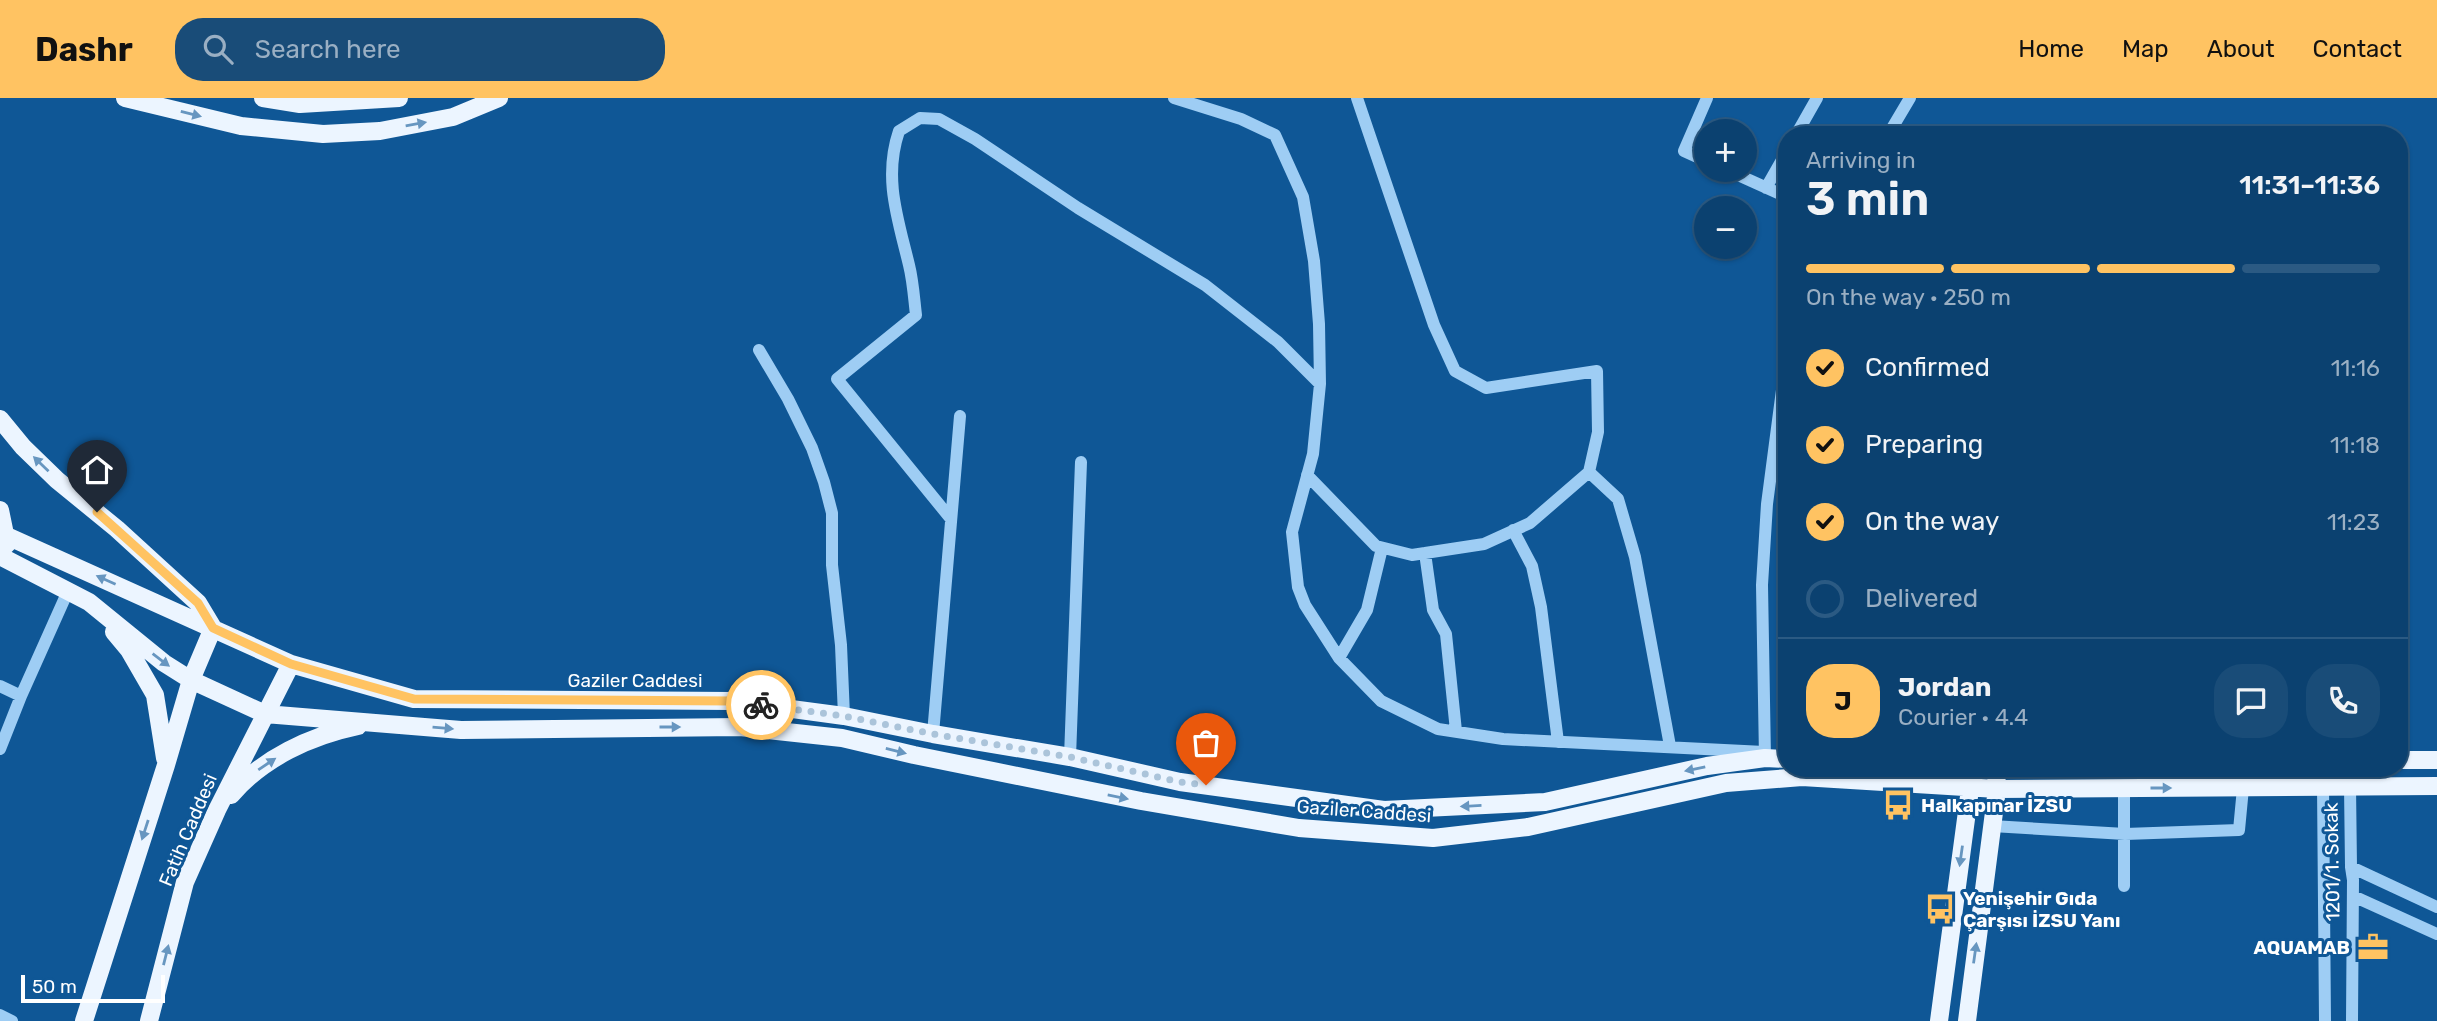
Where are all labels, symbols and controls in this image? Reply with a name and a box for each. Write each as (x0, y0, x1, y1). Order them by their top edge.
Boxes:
search box (175, 18, 665, 81)
text: Dashr (35, 30, 133, 69)
icon: search (199, 30, 237, 68)
text: Search here (255, 34, 401, 65)
text: Home (2018, 35, 2084, 63)
text: Map (2122, 35, 2169, 63)
text: About (2207, 35, 2275, 63)
text: Contact (2313, 35, 2402, 63)
one-way arrow (180, 109, 202, 120)
one-way arrow (405, 118, 427, 129)
map controls (1694, 119, 1757, 259)
button: + (1694, 119, 1757, 182)
text: Arriving in (1806, 146, 1916, 174)
text: 11:31–11:36 (2239, 170, 2380, 201)
text: 3 min (1806, 172, 1929, 227)
button: − (1694, 196, 1757, 259)
text: On the way · 250 m (1806, 283, 2011, 311)
icon: check (1806, 349, 1844, 387)
text: Confirmed (1865, 352, 1990, 383)
text: 11:16 (2331, 354, 2380, 382)
icon: check (1806, 426, 1844, 464)
text: Preparing (1865, 429, 1983, 460)
text: 11:18 (2330, 431, 2380, 459)
pin (67, 440, 127, 512)
icon: home (78, 451, 116, 489)
one-way arrow (33, 456, 50, 472)
icon: check (1806, 503, 1844, 541)
text: On the way (1865, 506, 1999, 537)
text: 11:23 (2327, 508, 2380, 536)
one-way arrow (96, 574, 116, 586)
text: Delivered (1865, 583, 1978, 614)
one-way arrow (152, 653, 170, 667)
button: chat (2214, 664, 2288, 738)
button: phone (2306, 664, 2380, 738)
street label: Gaziler Caddesi (567, 669, 703, 692)
courier (726, 670, 796, 740)
text: Jordan (1898, 672, 1991, 703)
icon: bike (742, 686, 780, 724)
text: J (1834, 686, 1852, 717)
text: Courier · 4.4 (1898, 703, 2028, 731)
pin (1176, 713, 1236, 785)
one-way arrow (660, 721, 682, 733)
one-way arrow (432, 723, 454, 734)
icon: bag (1187, 724, 1225, 762)
one-way arrow (885, 746, 907, 757)
one-way arrow (258, 757, 276, 771)
one-way arrow (1684, 764, 1706, 775)
street label: Fatih Caddesi (154, 770, 222, 890)
one-way arrow (2150, 782, 2172, 794)
bus stop icon: Halkapınar İZSU (1881, 788, 1915, 822)
one-way arrow (1107, 791, 1129, 802)
place label: Halkapınar İZSU (1921, 794, 2072, 817)
street label: Gaziler Caddesi (1296, 795, 1432, 827)
one-way arrow (1460, 800, 1482, 811)
street label: 1201/1. Sokak (2319, 802, 2345, 922)
one-way arrow (139, 820, 150, 841)
one-way arrow (1955, 846, 1966, 868)
place label: Yenişehir Gıda Çarşısı İZSU Yanı (1963, 887, 2120, 932)
bus stop icon: Yenişehir Gıda Çarşısı İZSU Yanı (1923, 892, 1957, 926)
office icon: AQUAMAB (2356, 930, 2390, 964)
place label: AQUAMAB (2253, 936, 2350, 959)
one-way arrow (1970, 942, 1981, 964)
one-way arrow (161, 944, 172, 966)
scale bar (21, 972, 164, 1004)
text: 50 m (32, 975, 77, 998)

